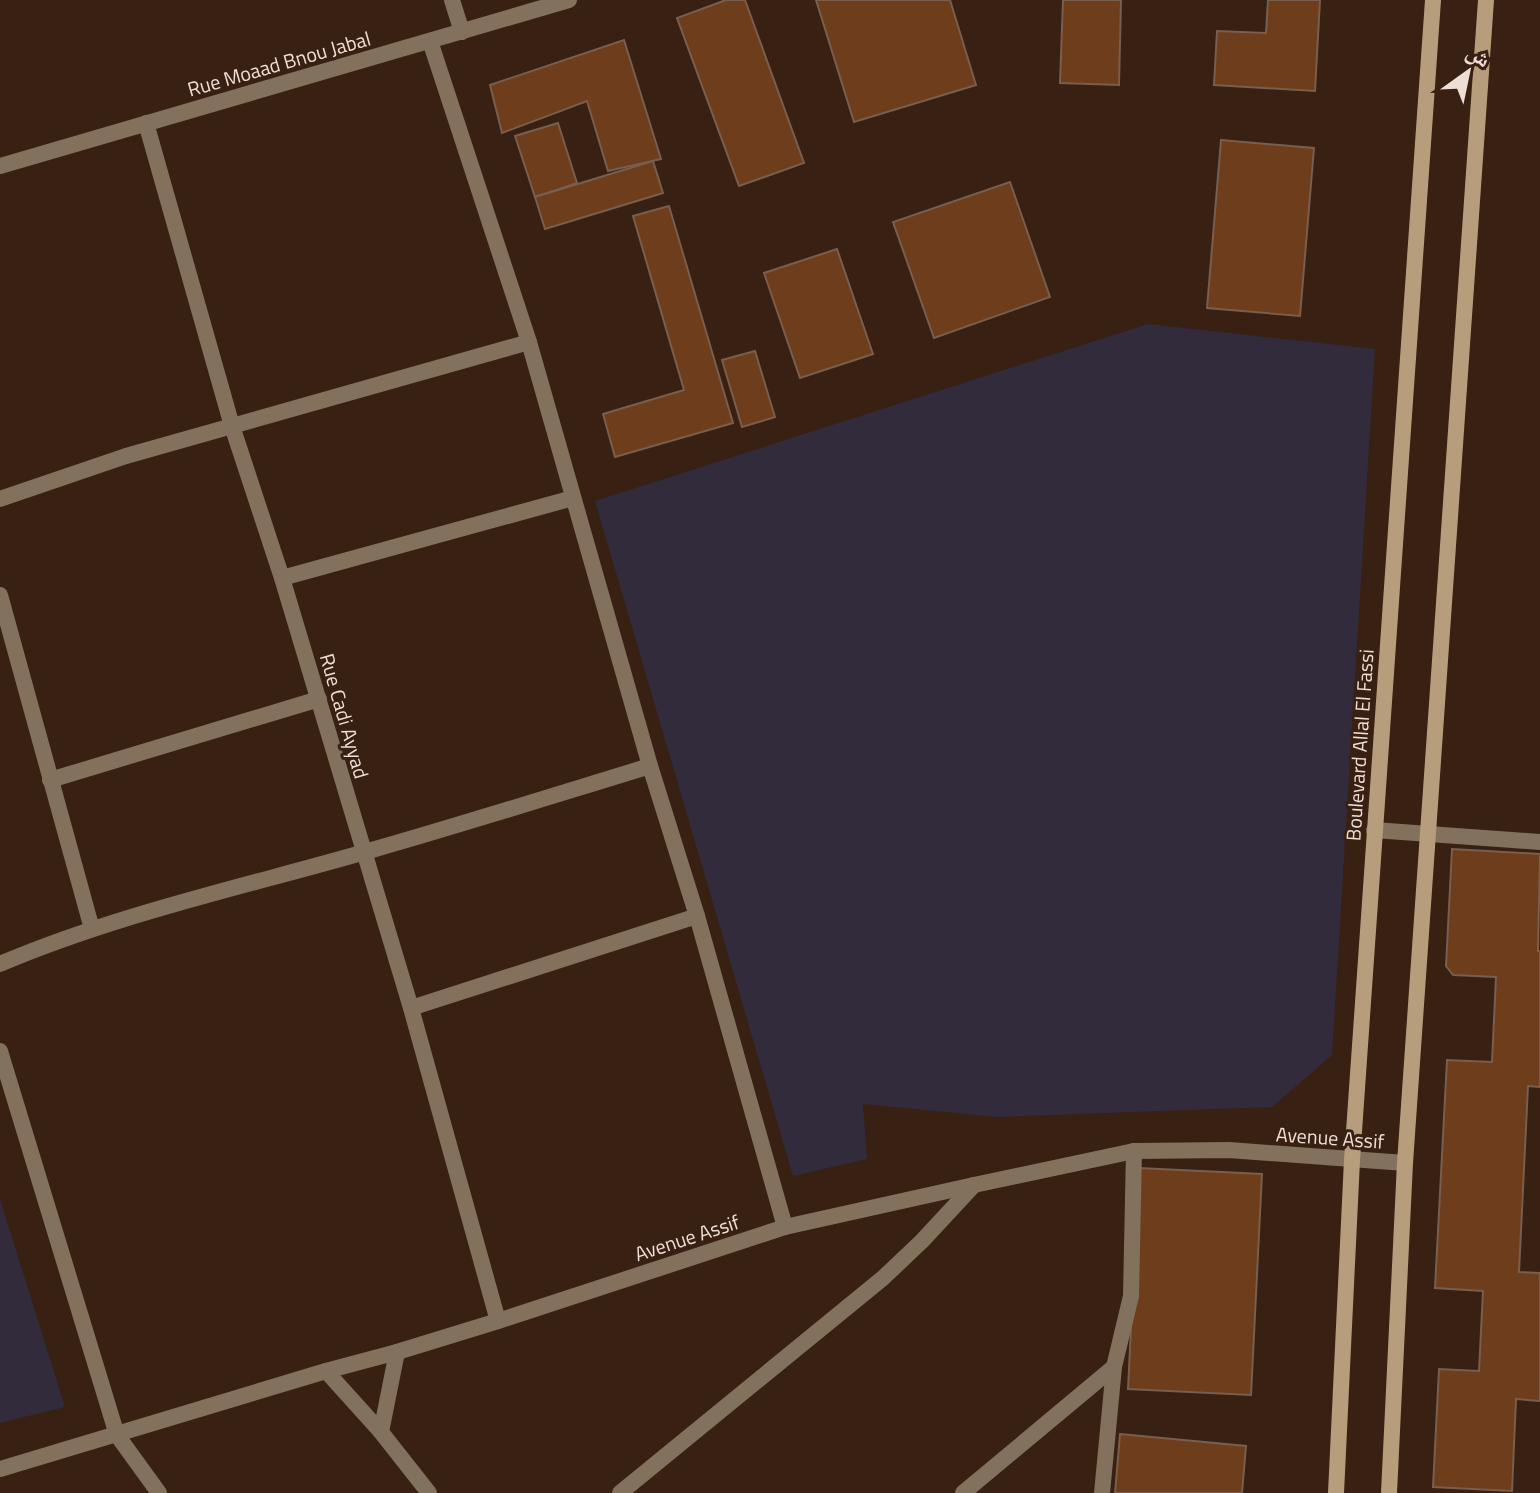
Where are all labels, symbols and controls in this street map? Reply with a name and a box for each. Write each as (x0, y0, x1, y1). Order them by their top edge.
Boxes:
street label: Rue Moaad Bnou Jabal (184, 23, 374, 105)
north arrow (1428, 32, 1508, 112)
text: ش (1460, 35, 1498, 76)
street label: Boulevard Allal El Fassi (1337, 648, 1382, 842)
street label: Rue Cadi Ayyad (312, 650, 377, 782)
street label: Avenue Assif (1275, 1118, 1386, 1157)
street label: Avenue Assif (630, 1206, 744, 1269)

